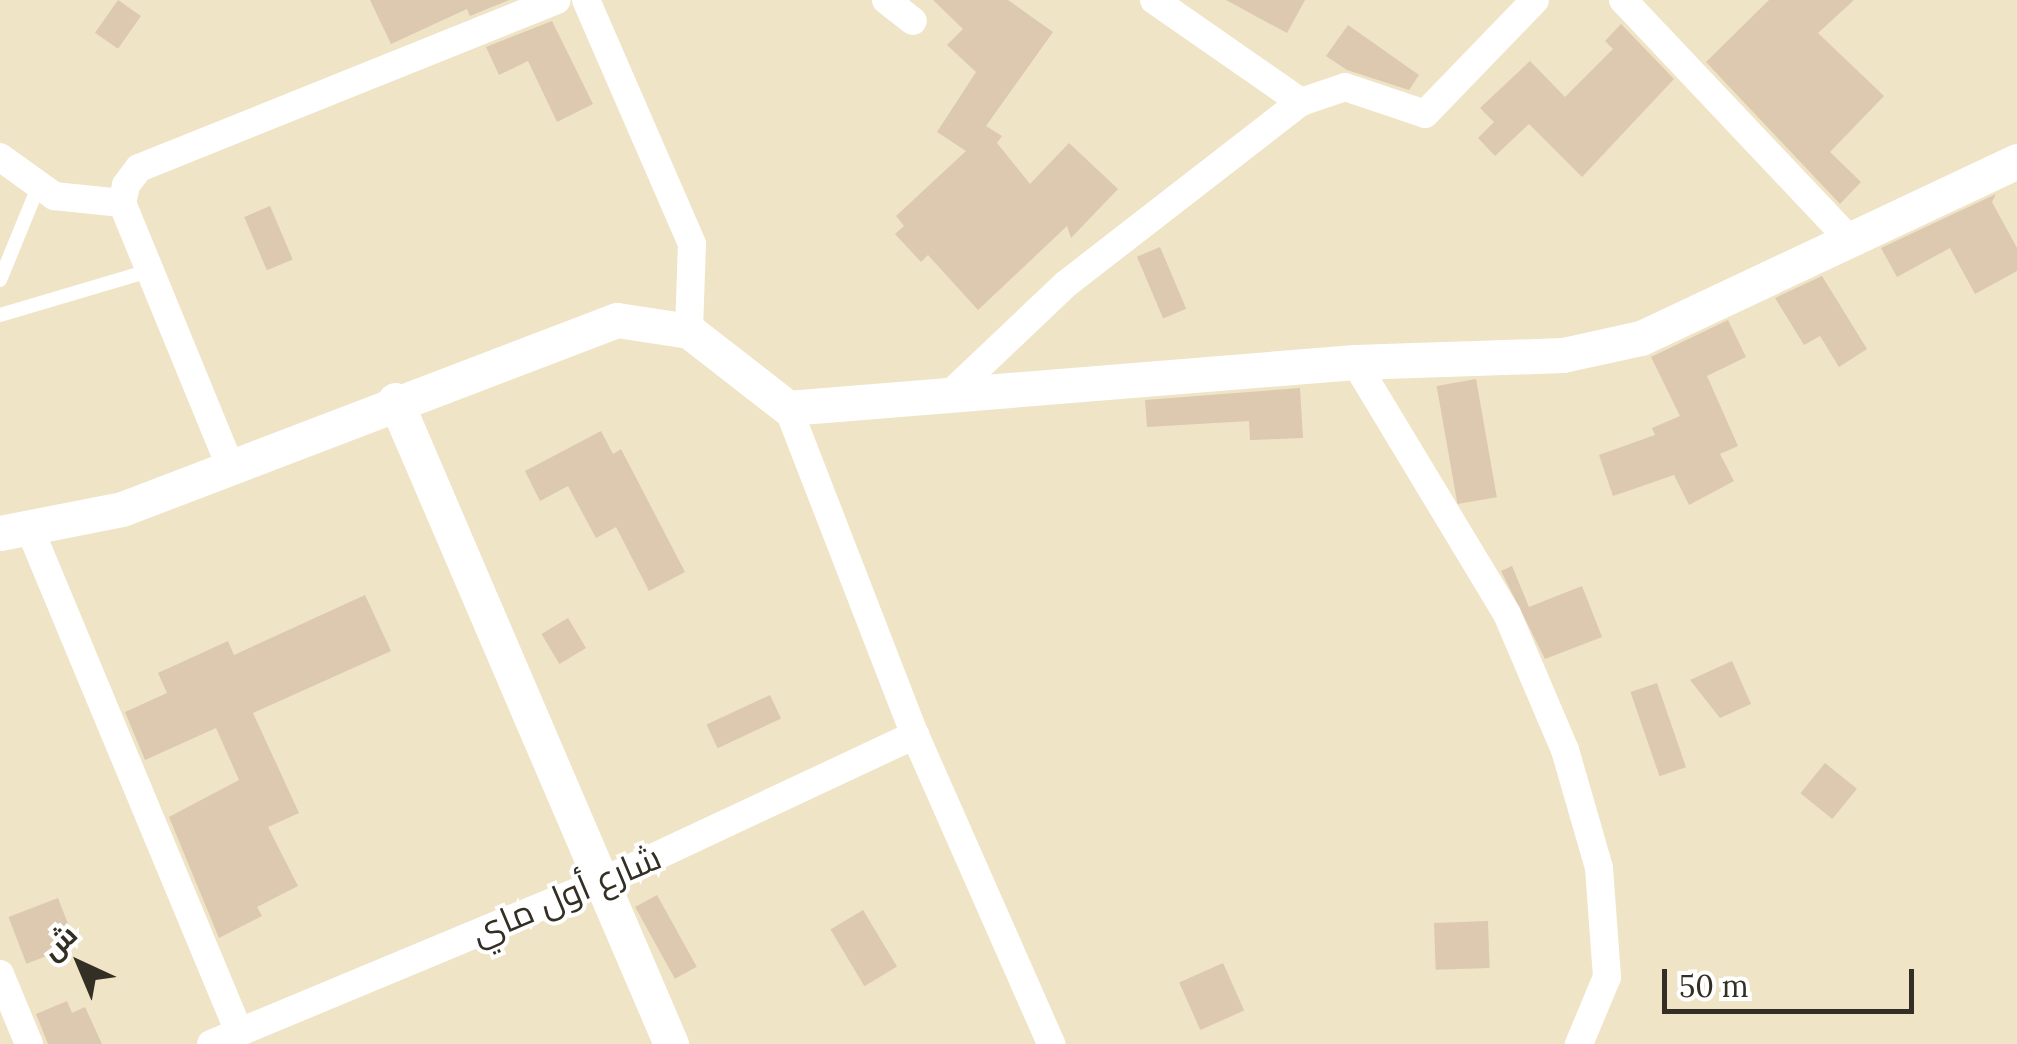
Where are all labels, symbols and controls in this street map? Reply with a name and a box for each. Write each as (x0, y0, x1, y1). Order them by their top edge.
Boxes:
street label: شارع أول ماي (465, 836, 667, 954)
north arrow (30, 914, 130, 1014)
text: ش (34, 917, 85, 968)
scale bar (1667, 949, 1920, 1011)
text: 50 m (1679, 967, 1749, 1005)

